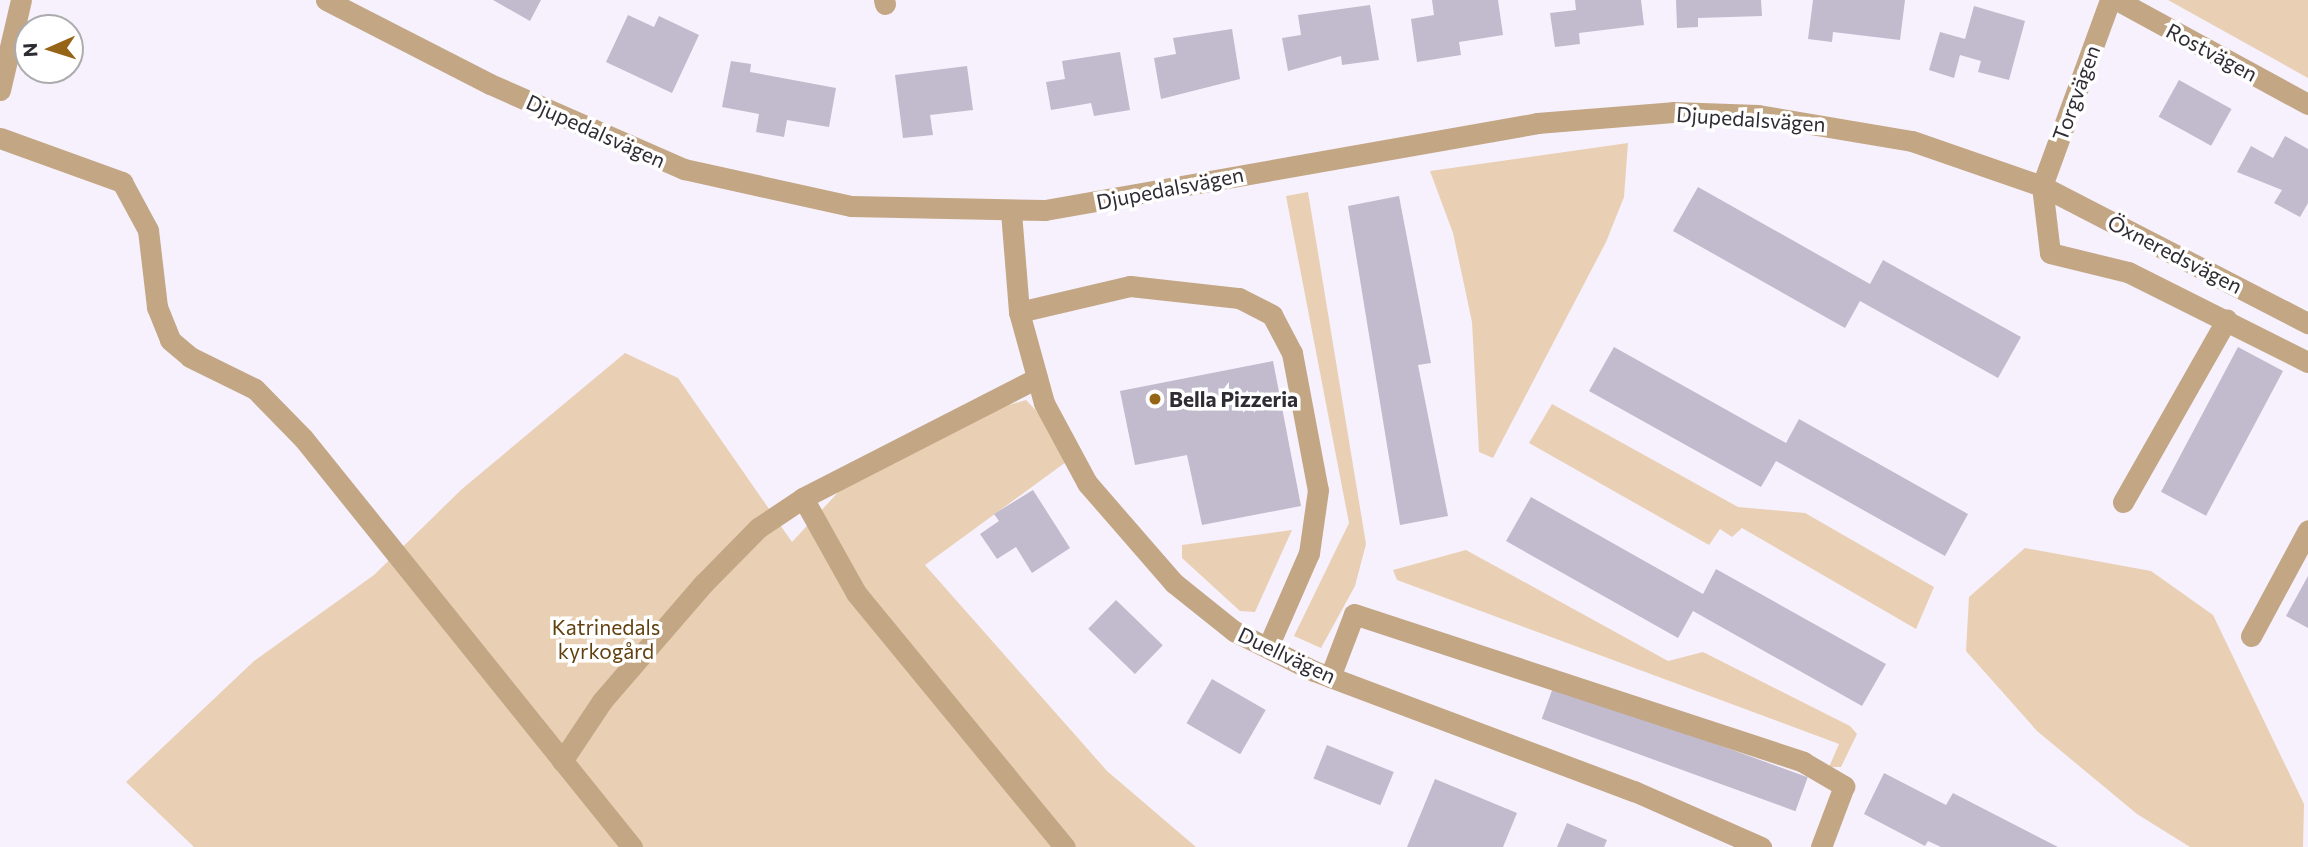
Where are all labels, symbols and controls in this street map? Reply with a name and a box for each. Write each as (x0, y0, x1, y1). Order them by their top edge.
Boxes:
north arrow (14, 14, 84, 84)
street label: Rostvägen (2162, 18, 2262, 86)
text: N (18, 42, 41, 58)
street label: Torgvägen (2047, 42, 2105, 144)
street label: Djupedalsvägen (523, 89, 669, 173)
street label: Djupedalsvägen (1676, 101, 1826, 137)
street label: Djupedalsvägen (1094, 161, 1246, 215)
street label: Öxneredsvägen (2104, 209, 2246, 299)
place label: Bella Pizzeria (1169, 386, 1298, 412)
marker: Bella Pizzeria (1147, 391, 1163, 407)
park label: Katrinedals kyrkogård (552, 614, 660, 664)
street label: Duellvägen (1234, 621, 1340, 689)

